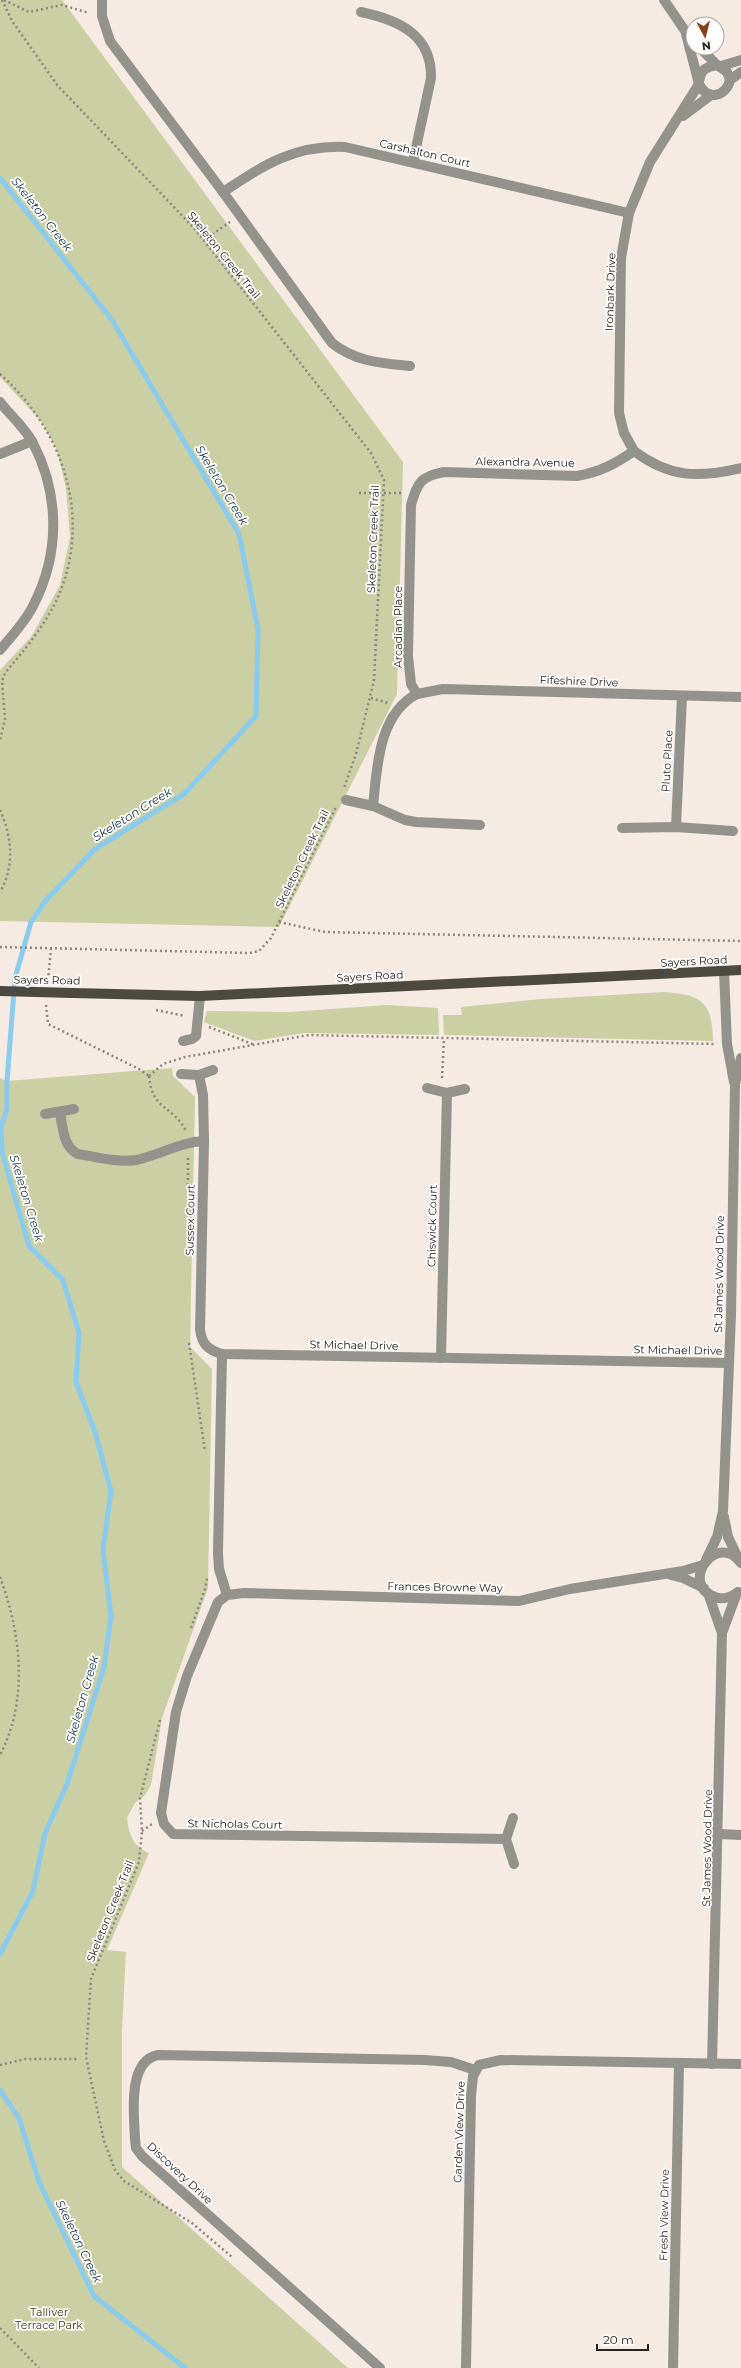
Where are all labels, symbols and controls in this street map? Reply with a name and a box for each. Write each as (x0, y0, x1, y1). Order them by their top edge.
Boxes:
north arrow (685, 16, 725, 56)
text: N (701, 38, 711, 53)
street label: Carshalton Court (378, 136, 472, 170)
water label: Skeleton Creek (8, 174, 76, 255)
street label: Skeleton Creek Trail (185, 209, 263, 301)
street label: Ironbark Drive (602, 252, 618, 331)
water label: Skeleton Creek (192, 442, 252, 528)
street label: Alexandra Avenue (475, 454, 575, 470)
street label: Skeleton Creek Trail (364, 485, 382, 593)
street label: Arcadian Place (391, 586, 405, 668)
street label: Fifeshire Drive (539, 673, 619, 689)
street label: Pluto Place (658, 729, 676, 793)
water label: Skeleton Creek (90, 783, 175, 844)
street label: Skeleton Creek Trail (272, 807, 332, 911)
street label: Sayers Road (660, 952, 728, 970)
street label: Sayers Road (336, 967, 404, 985)
street label: Sayers Road (13, 972, 81, 988)
water label: Skeleton Creek (7, 1153, 48, 1244)
street label: Sussex Court (182, 1184, 198, 1256)
street label: Chiswick Court (424, 1184, 440, 1267)
street label: St James Wood Drive (711, 1215, 727, 1333)
street label: St Michael Drive (309, 1337, 399, 1353)
street label: St Michael Drive (633, 1342, 723, 1358)
street label: Frances Browne Way (387, 1579, 503, 1595)
water label: Skeleton Creek (62, 1653, 102, 1744)
street label: St James Wood Drive (699, 1789, 715, 1907)
street label: St Nicholas Court (187, 1816, 283, 1832)
street label: Skeleton Creek Trail (83, 1858, 137, 1964)
street label: Garden View Drive (450, 2080, 468, 2183)
street label: Discovery Drive (144, 2139, 216, 2207)
street label: Fresh View Drive (656, 2169, 672, 2261)
water label: Skeleton Creek (52, 2197, 106, 2286)
park label: Talliver Terrace Park (15, 2305, 83, 2332)
scale bar (597, 2326, 648, 2352)
text: 20 m (603, 2332, 634, 2347)

